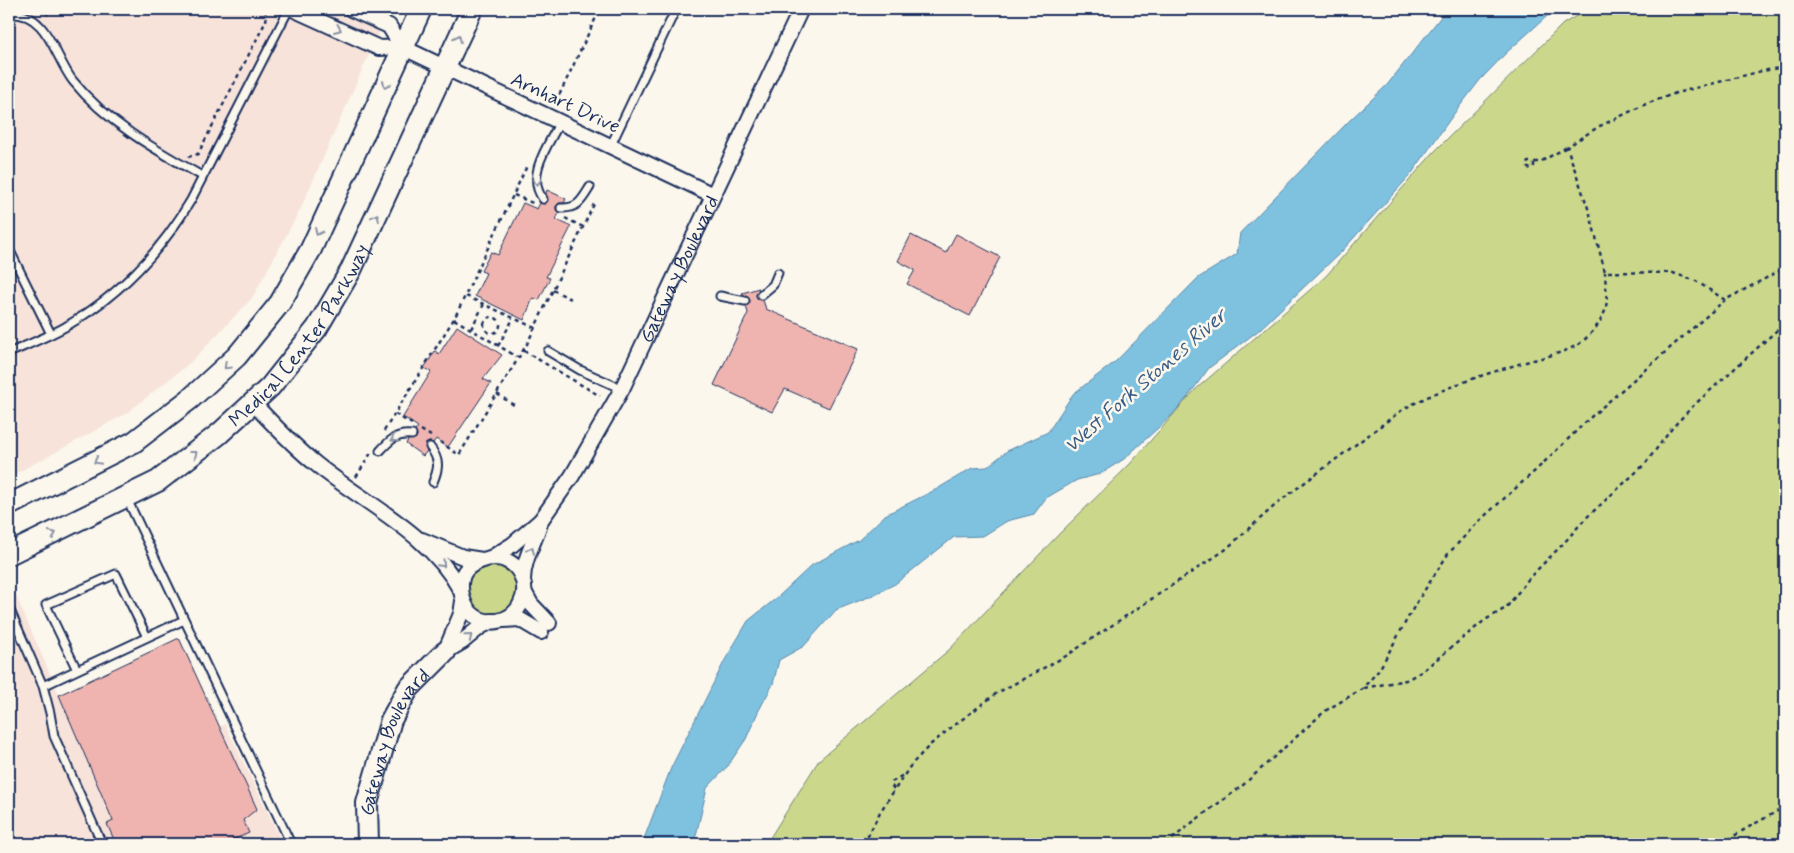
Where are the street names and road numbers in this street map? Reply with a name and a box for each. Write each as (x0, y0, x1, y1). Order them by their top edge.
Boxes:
street label: Arnhart Drive (506, 66, 625, 141)
street label: Gateway Boulevard (634, 191, 726, 348)
street label: Medical Center Parkway (223, 240, 376, 434)
street label: Gateway Boulevard (355, 663, 436, 816)

